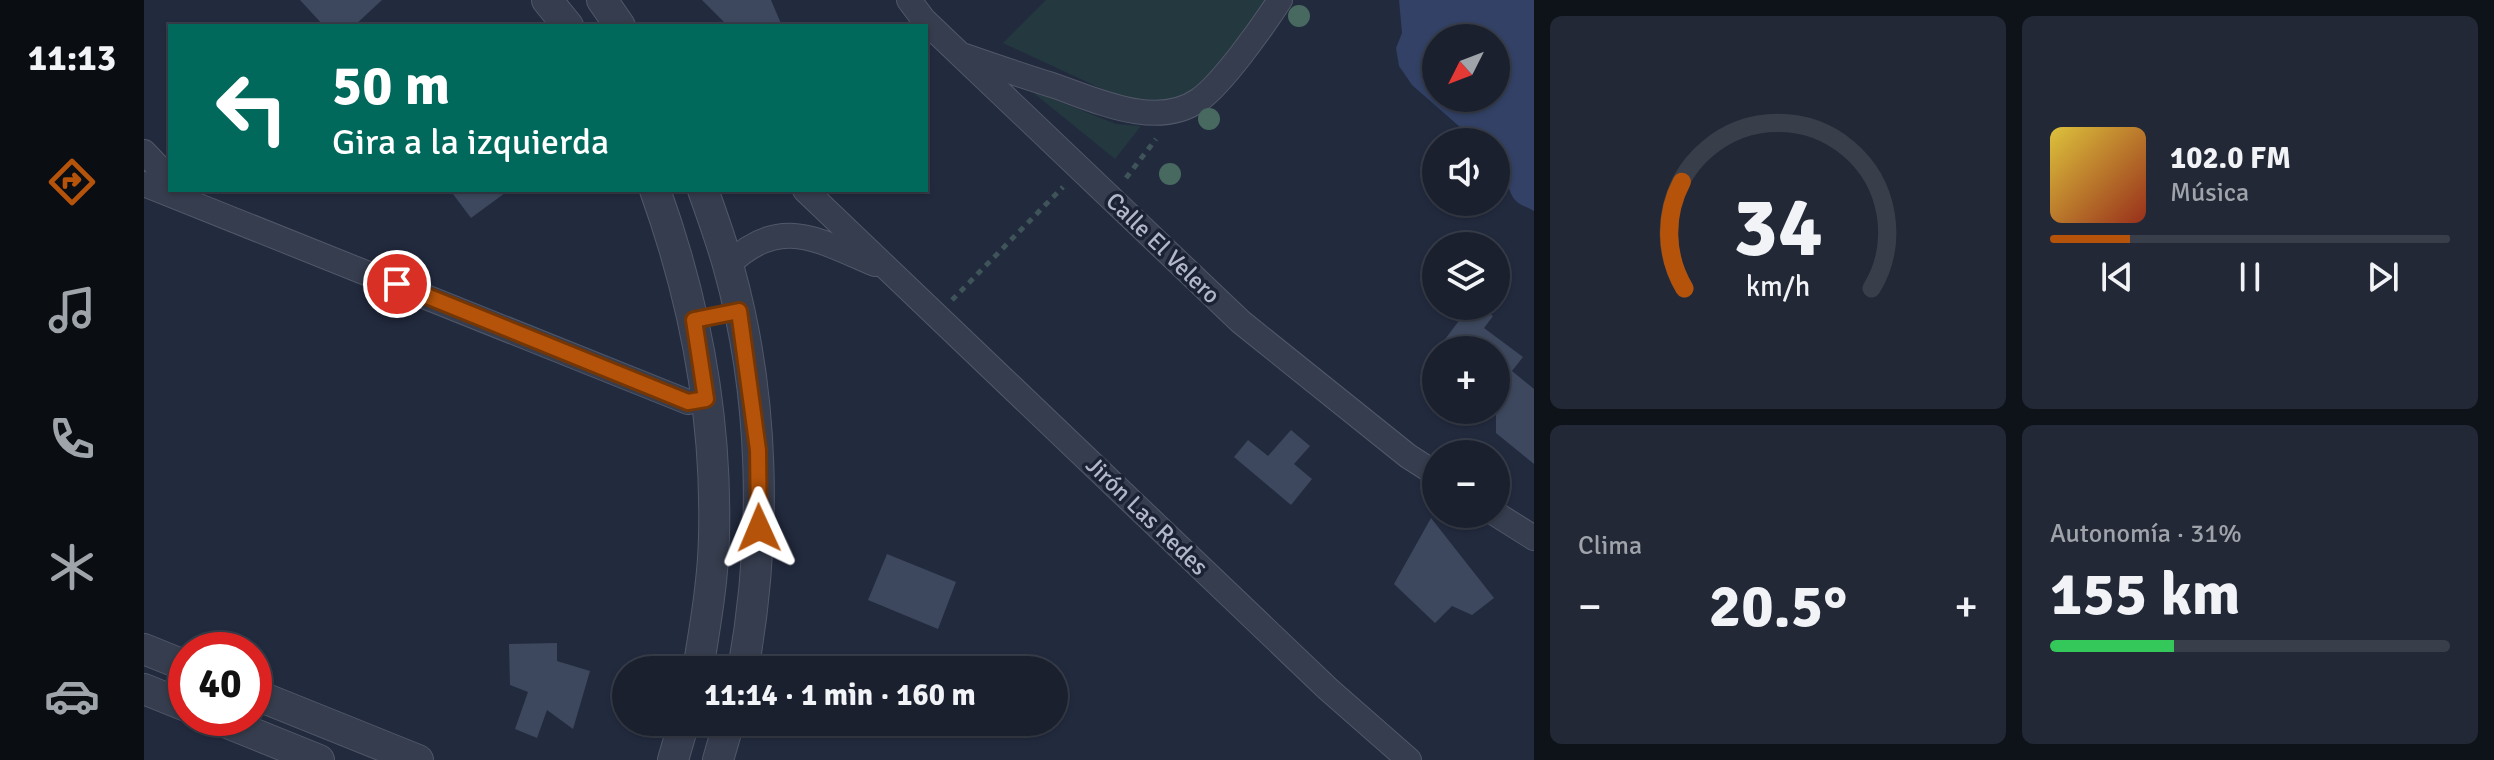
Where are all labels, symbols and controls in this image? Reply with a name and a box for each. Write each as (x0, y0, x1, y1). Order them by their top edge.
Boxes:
north arrow (1422, 24, 1510, 112)
map controls (1422, 24, 1510, 528)
text: 11:13 (28, 36, 116, 81)
text: 50 m (332, 51, 450, 120)
icon: left (200, 56, 304, 160)
text: Gira a la izquierda (332, 120, 609, 165)
button: sound (1422, 128, 1510, 216)
text: 102.0 FM (2170, 140, 2291, 177)
icon: directions (44, 154, 100, 210)
text: 34 (1733, 176, 1823, 278)
text: Música (2170, 177, 2249, 209)
street label: Calle El Velero (1100, 186, 1226, 310)
button: layers (1422, 232, 1510, 320)
pin (363, 250, 431, 318)
icon: previous (2095, 255, 2139, 299)
icon: pause (2228, 255, 2272, 299)
icon: next (2361, 255, 2405, 299)
icon: arrive (375, 262, 419, 306)
text: km/h (1746, 269, 1810, 304)
icon: music (44, 282, 100, 338)
button: + (1422, 336, 1510, 424)
icon: phone (44, 411, 100, 467)
button: − (1422, 440, 1510, 528)
street label: Jirón Las Redes (1080, 450, 1214, 582)
position arrow (717, 486, 801, 570)
text: Autonomía · 31% (2050, 518, 2242, 550)
text: Clima (1578, 530, 1642, 562)
icon: climate (44, 539, 100, 595)
text: 155 km (2050, 558, 2240, 632)
text: 20.5° (1709, 570, 1847, 644)
text: − (1578, 580, 1602, 634)
text: + (1954, 580, 1978, 634)
speed limit sign: 40 (168, 632, 272, 736)
icon: car (44, 668, 100, 724)
text: 11:14 · 1 min · 160 m (704, 677, 976, 714)

